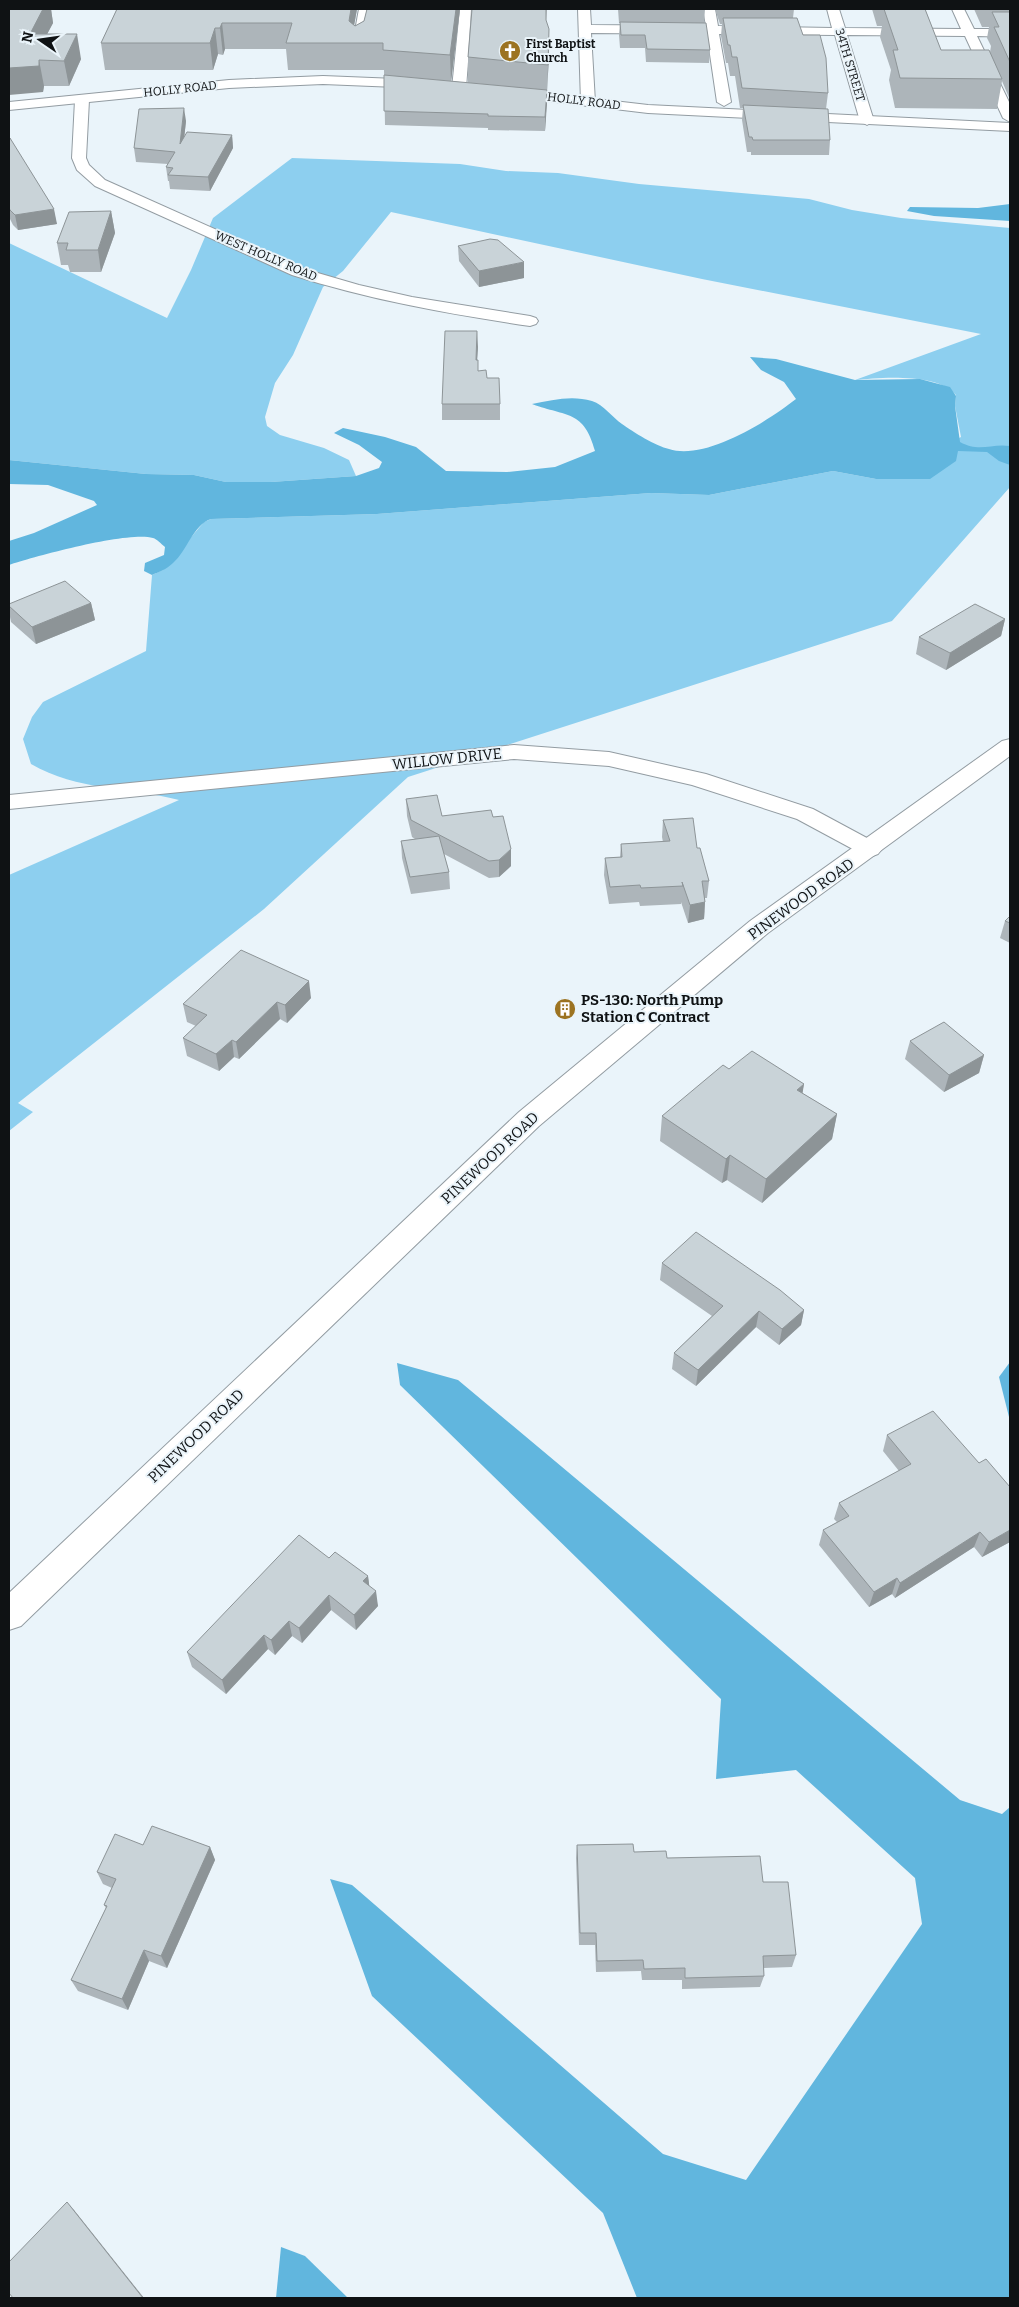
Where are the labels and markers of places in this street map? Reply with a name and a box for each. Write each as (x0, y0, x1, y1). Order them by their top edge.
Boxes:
place label: First Baptist Church (526, 37, 596, 65)
church icon: First Baptist Church (498, 39, 522, 63)
place label: PS-130: North Pump Station C Contract (581, 991, 723, 1026)
building icon: PS-130: North Pump Station C Contract (553, 997, 577, 1021)

